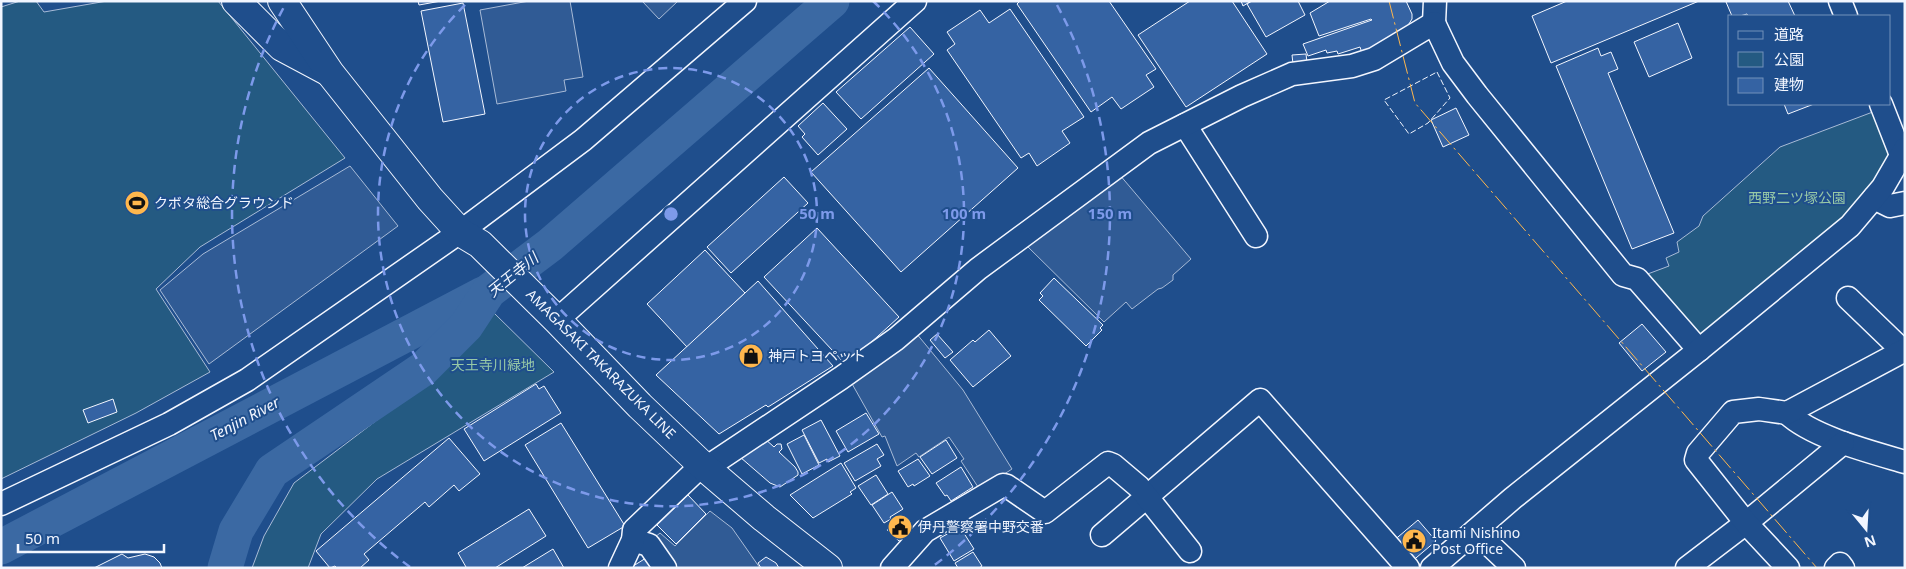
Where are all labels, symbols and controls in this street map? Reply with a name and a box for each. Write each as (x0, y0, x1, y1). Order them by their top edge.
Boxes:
legend (1728, 15, 1891, 105)
text: 道路 (1774, 24, 1804, 44)
text: 公園 (1774, 49, 1804, 69)
text: 建物 (1774, 74, 1804, 94)
park label: 西野二ツ塚公園 (1748, 188, 1846, 207)
sports icon: クボタ総合グラウンド (124, 190, 150, 216)
place label: クボタ総合グラウンド (154, 193, 294, 212)
text: 50 m (799, 203, 835, 223)
text: 100 m (942, 203, 986, 223)
text: 150 m (1088, 203, 1132, 223)
centre of rings (662, 205, 680, 223)
water label: 天王寺川 (483, 246, 544, 301)
street label: AMAGASAKI TAKARAZUKA LINE (522, 285, 680, 443)
shop icon: 神戸トヨペット (738, 343, 764, 369)
place label: 神戸トヨペット (768, 346, 866, 365)
park label: 天王寺川緑地 (451, 355, 535, 374)
water label: Tenjin River (206, 391, 284, 445)
north arrow (1841, 504, 1891, 554)
public building icon: 伊丹警察署中野交番 (887, 514, 913, 540)
place label: 伊丹警察署中野交番 (918, 517, 1044, 536)
scale bar (18, 522, 164, 554)
place label: Itami Nishino Post Office (1432, 523, 1520, 558)
text: 50 m (25, 528, 60, 548)
public building icon: Itami Nishino Post Office (1401, 528, 1427, 554)
text: N (1862, 531, 1879, 553)

